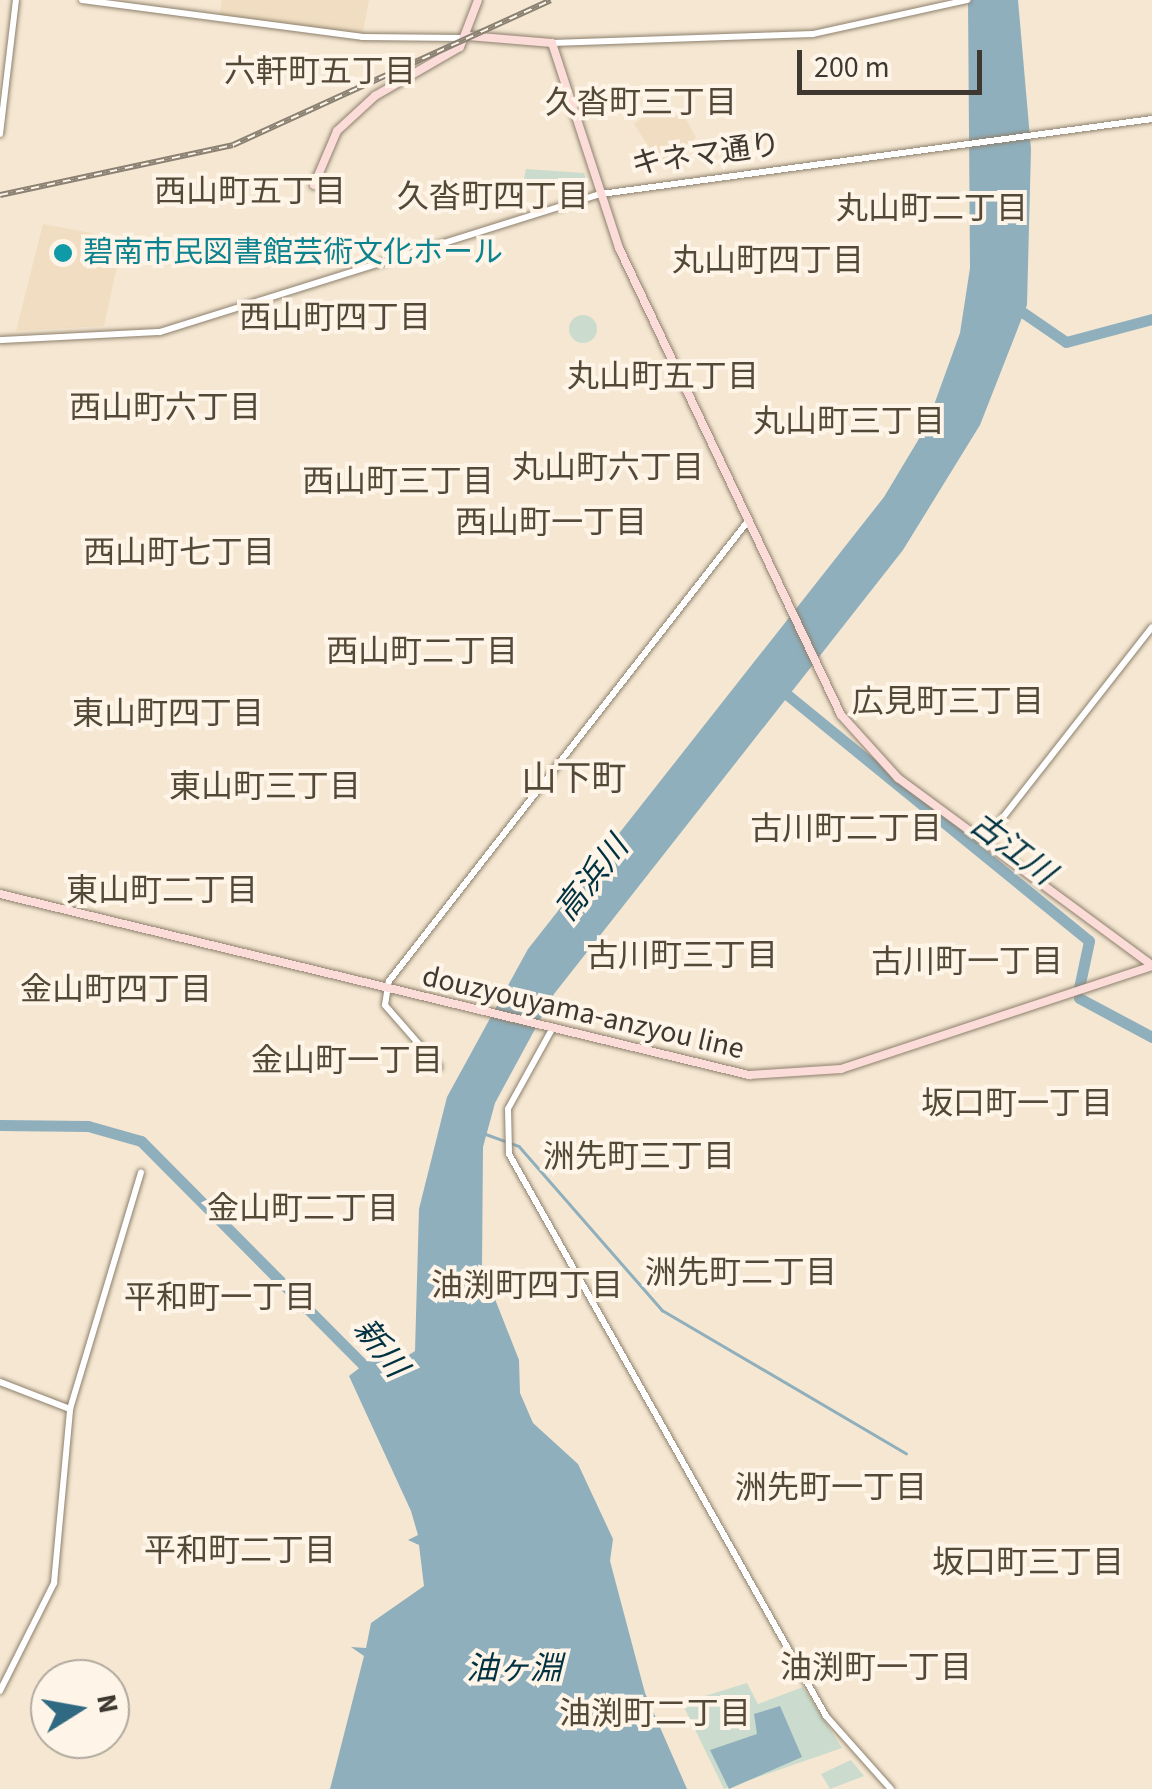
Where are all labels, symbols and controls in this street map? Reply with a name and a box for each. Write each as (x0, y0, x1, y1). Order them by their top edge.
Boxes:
scale bar (802, 30, 987, 92)
text: 200 m (814, 46, 890, 89)
district label: 六軒町五丁目 (224, 53, 416, 91)
district label: 久沓町三丁目 (545, 84, 737, 122)
street label: キネマ通り (629, 127, 783, 183)
district label: 西山町五丁目 (154, 173, 346, 211)
district label: 久沓町四丁目 (397, 178, 589, 216)
district label: 丸山町二丁目 (836, 190, 1028, 228)
place label: 碧南市民図書館芸術文化ホール (83, 235, 503, 271)
marker: 碧南市民図書館芸術文化ホール (52, 242, 74, 264)
district label: 丸山町四丁目 (672, 242, 864, 280)
district label: 西山町四丁目 (239, 299, 431, 337)
district label: 丸山町五丁目 (567, 358, 759, 396)
district label: 西山町六丁目 (69, 389, 261, 427)
district label: 丸山町三丁目 (753, 403, 945, 441)
district label: 丸山町六丁目 (512, 449, 704, 487)
district label: 西山町三丁目 (302, 463, 494, 501)
district label: 西山町一丁目 (455, 504, 647, 542)
district label: 西山町七丁目 (83, 534, 275, 572)
district label: 西山町二丁目 (326, 633, 518, 671)
district label: 広見町三丁目 (852, 683, 1044, 721)
district label: 東山町四丁目 (72, 695, 264, 733)
district label: 山下町 (522, 758, 626, 800)
district label: 東山町三丁目 (169, 768, 361, 806)
water label: 古江川 (962, 805, 1062, 893)
district label: 古川町二丁目 (750, 810, 942, 848)
water label: 高浜川 (547, 829, 637, 929)
district label: 東山町二丁目 (66, 872, 258, 910)
district label: 古川町三丁目 (586, 937, 778, 975)
district label: 古川町一丁目 (871, 943, 1063, 981)
street label: douzyouyama-anzyou line (419, 958, 747, 1068)
district label: 金山町四丁目 (20, 971, 212, 1009)
district label: 金山町一丁目 (251, 1042, 443, 1080)
district label: 坂口町一丁目 (921, 1085, 1113, 1123)
district label: 洲先町三丁目 (543, 1138, 735, 1176)
district label: 金山町二丁目 (207, 1190, 399, 1228)
district label: 洲先町二丁目 (645, 1254, 837, 1292)
district label: 油渕町四丁目 (431, 1267, 623, 1305)
district label: 平和町一丁目 (124, 1279, 316, 1317)
water label: 新川 (345, 1311, 415, 1385)
district label: 洲先町一丁目 (735, 1469, 927, 1507)
district label: 平和町二丁目 (144, 1532, 336, 1570)
district label: 坂口町三丁目 (932, 1544, 1124, 1582)
district label: 油渕町一丁目 (780, 1649, 972, 1687)
water label: 油ヶ淵 (466, 1650, 562, 1688)
north arrow (30, 1659, 130, 1759)
text: N (86, 1691, 129, 1717)
district label: 油渕町二丁目 (559, 1695, 751, 1733)

